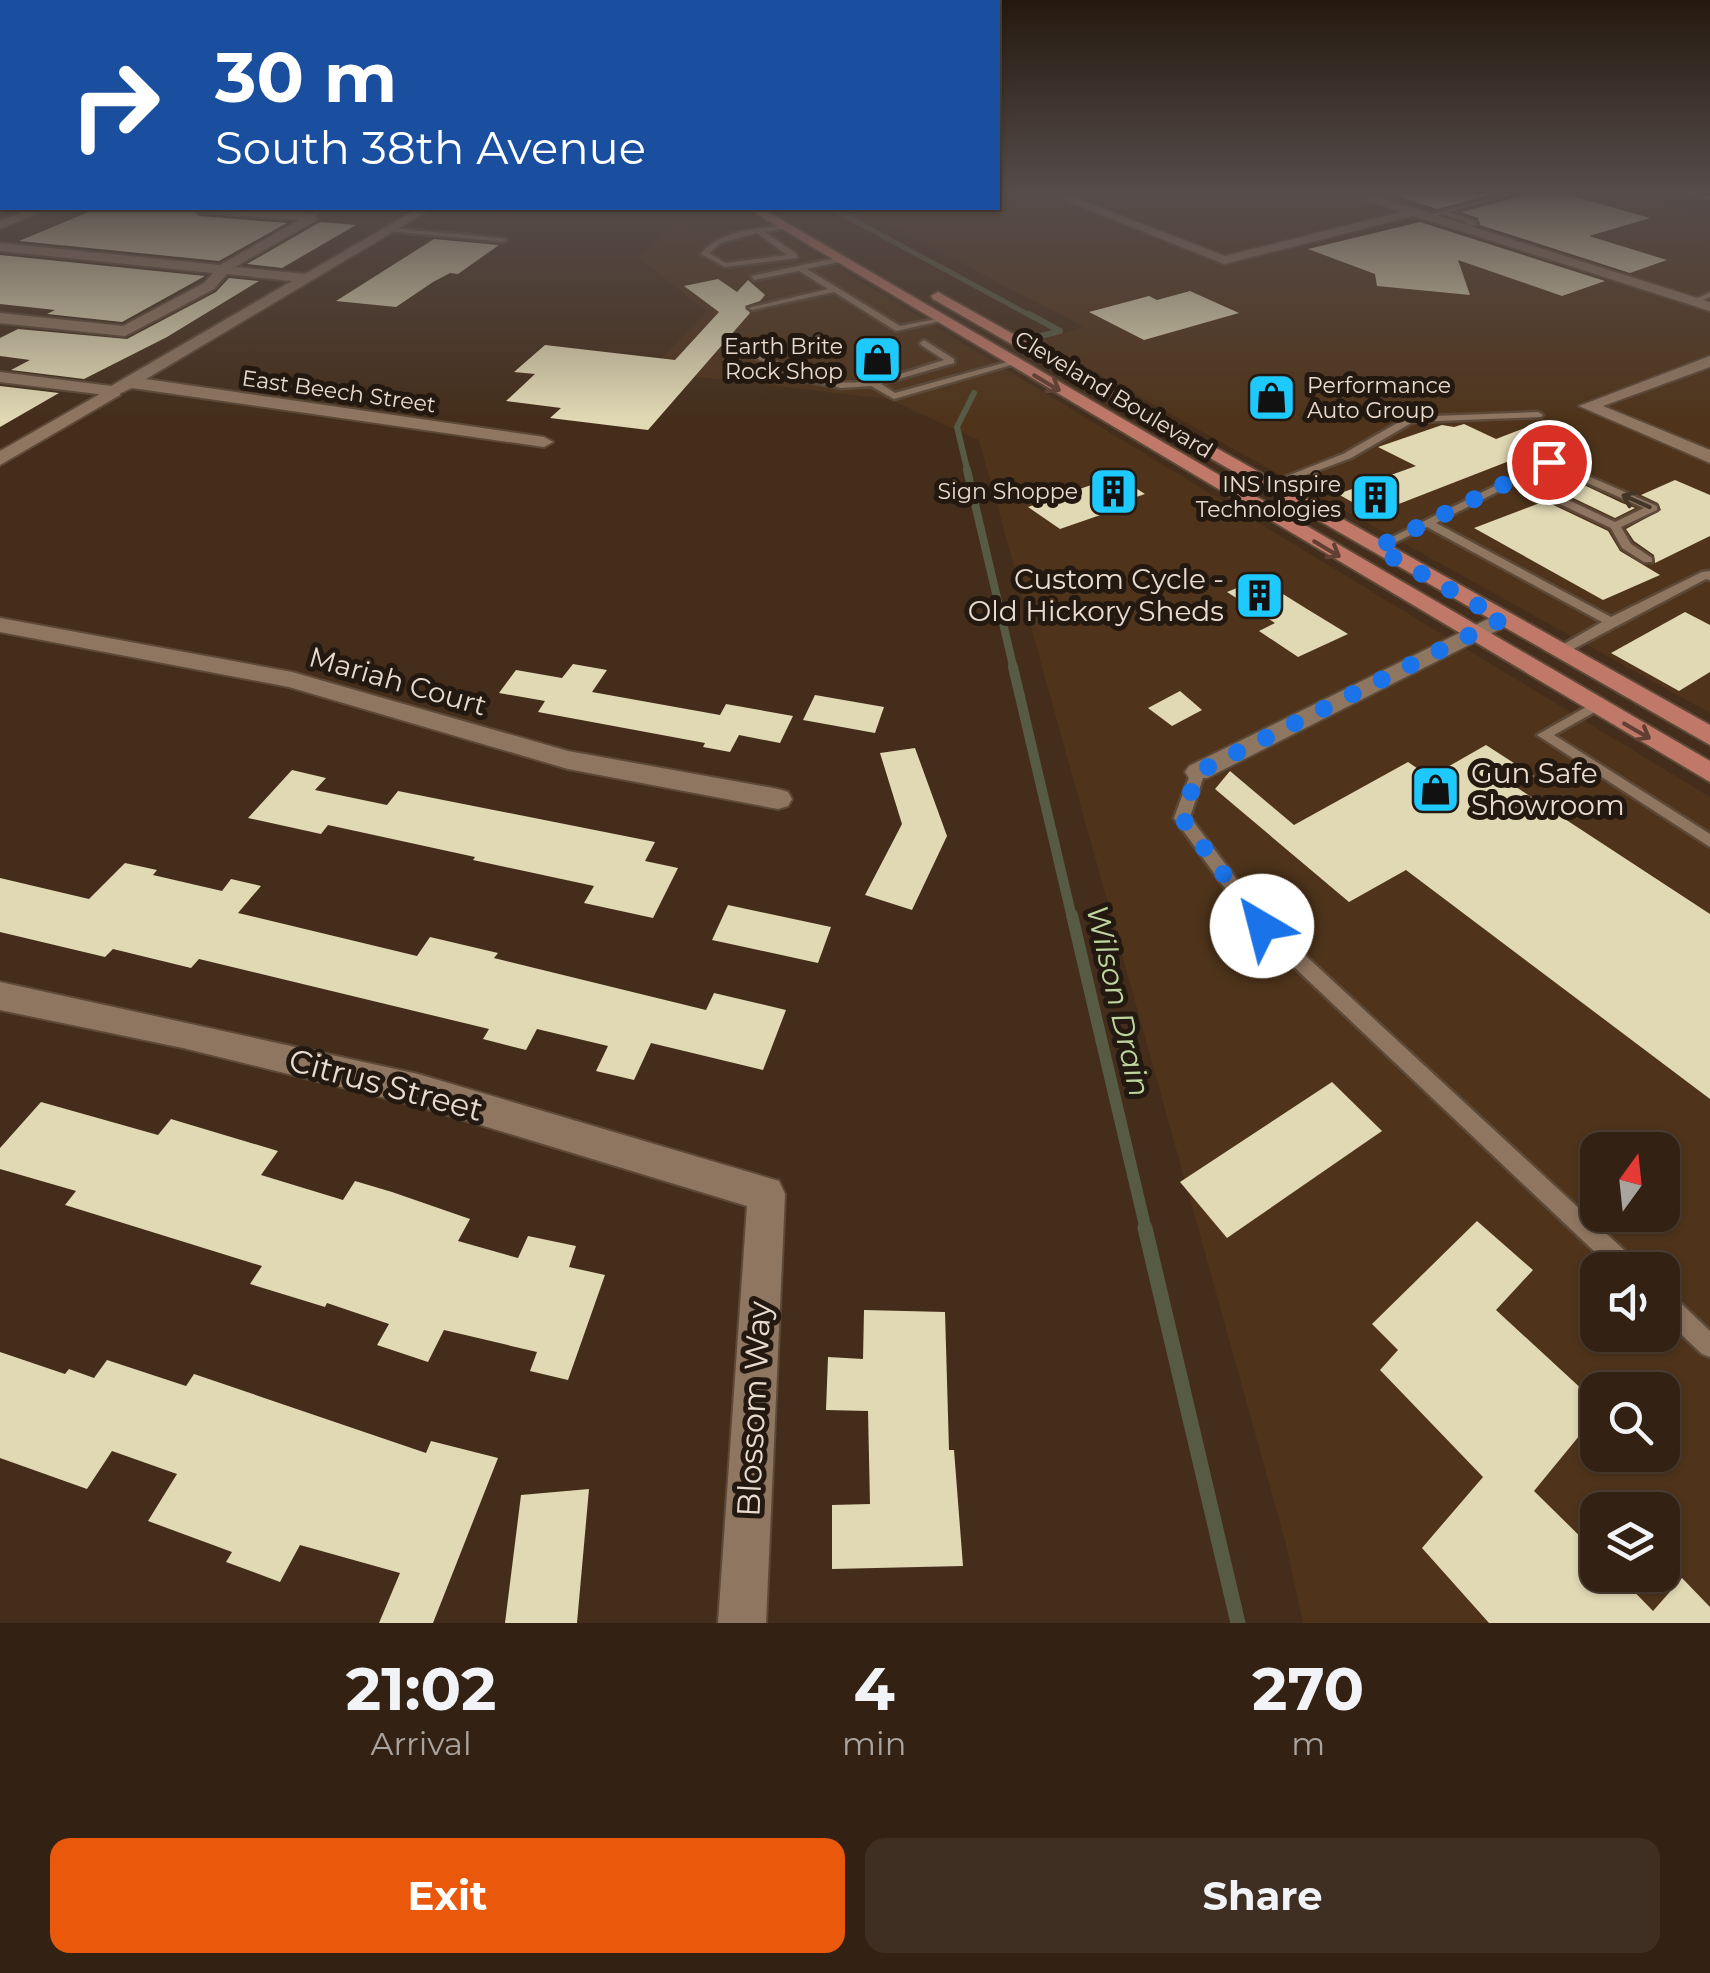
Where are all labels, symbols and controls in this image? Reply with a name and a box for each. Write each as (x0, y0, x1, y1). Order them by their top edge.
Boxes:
text: 30 m (215, 34, 397, 120)
icon: right (50, 40, 180, 170)
text: South 38th Avenue (215, 120, 646, 175)
street label: Cleveland Boulevard (1010, 325, 1218, 464)
place label: Earth Brite Rock Shop (724, 333, 843, 385)
shop icon: Earth Brite Rock Shop (852, 333, 904, 385)
street label: East Beech Street (240, 365, 438, 418)
shop icon: Performance Auto Group (1246, 372, 1298, 424)
place label: Performance Auto Group (1307, 372, 1451, 424)
one-way arrow (1032, 373, 1061, 393)
pin (1507, 420, 1592, 505)
icon: arrive (1522, 435, 1577, 490)
building icon: Sign Shoppe (1087, 465, 1139, 517)
place label: INS Inspire Technologies (1196, 471, 1341, 523)
building icon: INS Inspire Technologies (1350, 471, 1402, 523)
place label: Sign Shoppe (938, 478, 1078, 505)
one-way arrow (1621, 491, 1652, 509)
one-way arrow (1312, 539, 1340, 559)
place label: Custom Cycle - Old Hickory Sheds (968, 562, 1224, 628)
building icon: Custom Cycle - Old Hickory Sheds (1233, 569, 1285, 621)
street label: Mariah Court (305, 639, 491, 723)
one-way arrow (1622, 721, 1651, 741)
place label: Gun Safe Showroom (1471, 756, 1625, 822)
shop icon: Gun Safe Showroom (1410, 763, 1462, 815)
position arrow (1210, 874, 1314, 978)
water label: Wilson Drain (1079, 902, 1158, 1100)
street label: Citrus Street (285, 1040, 487, 1129)
north arrow (1580, 1132, 1680, 1232)
map controls (1580, 1132, 1680, 1592)
button: sound (1580, 1252, 1680, 1352)
street label: Blossom Way (728, 1300, 779, 1518)
button: search (1580, 1372, 1680, 1472)
button: layers (1580, 1492, 1680, 1592)
text: 21:02 (346, 1652, 496, 1725)
text: 4 (854, 1652, 895, 1725)
text: 270 (1252, 1652, 1364, 1725)
text: Arrival (371, 1724, 472, 1763)
text: min (842, 1724, 906, 1763)
text: m (1291, 1724, 1325, 1763)
button: Exit (50, 1838, 845, 1953)
button: Share (865, 1838, 1660, 1953)

